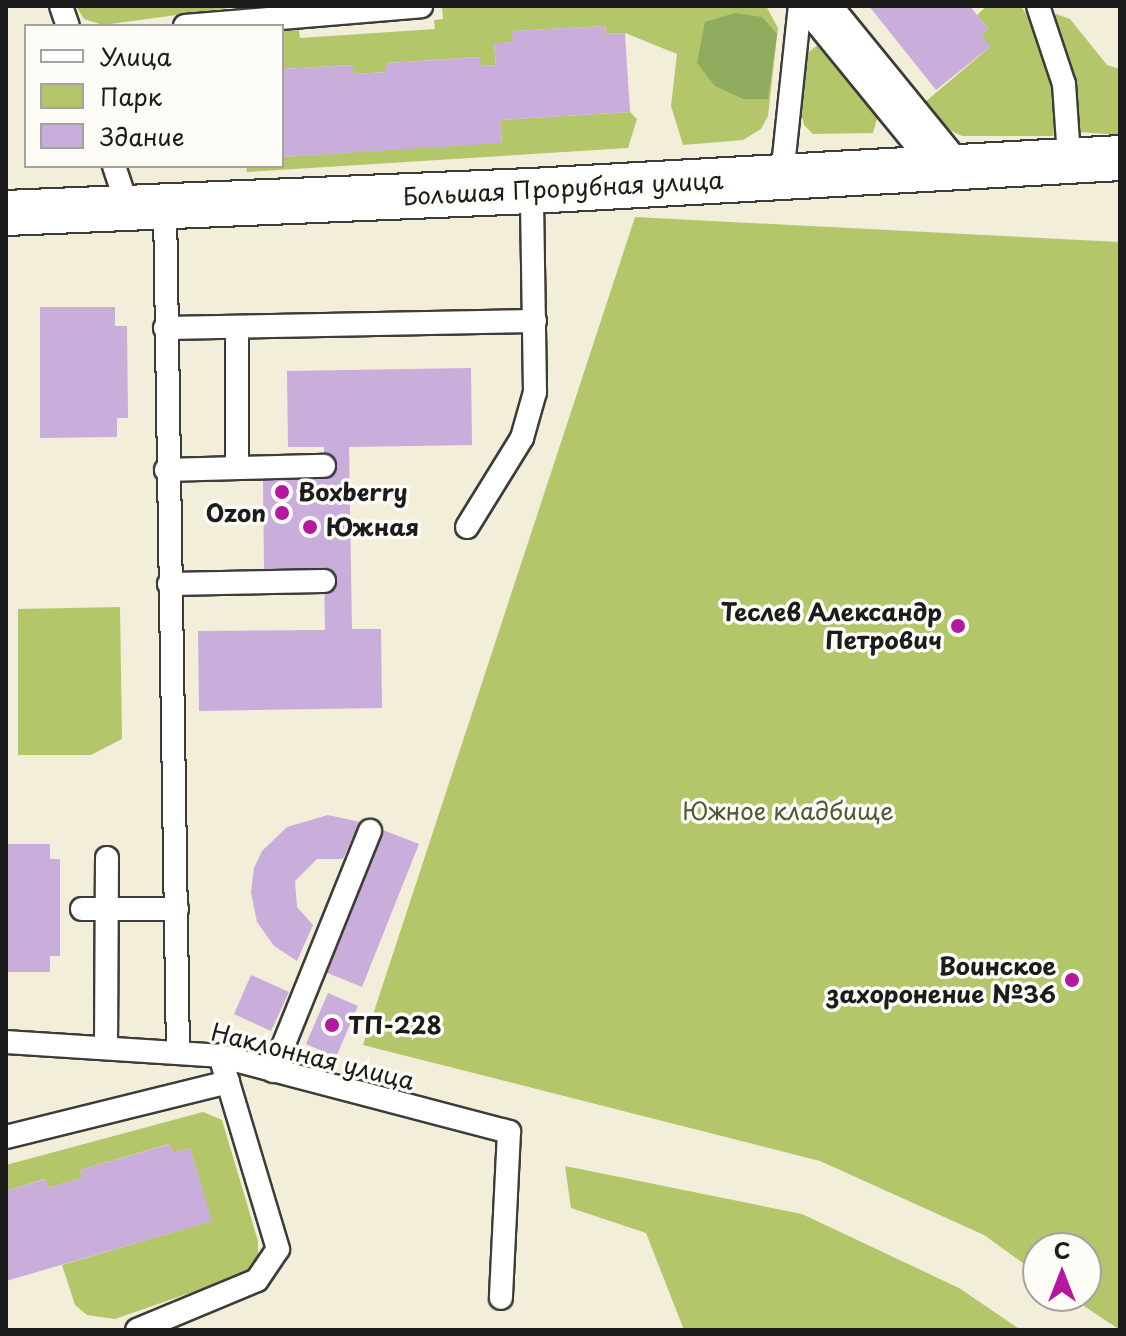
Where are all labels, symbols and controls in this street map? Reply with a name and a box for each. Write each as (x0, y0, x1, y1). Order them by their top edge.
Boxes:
legend (24, 24, 284, 168)
text: Улица (100, 38, 172, 74)
text: Парк (100, 78, 162, 114)
text: Здание (100, 118, 185, 154)
street label: Большая Прорубная улица (401, 165, 725, 211)
place label: Boxberry (298, 478, 408, 506)
marker: Boxberry (273, 483, 291, 501)
place label: Ozon (206, 499, 266, 527)
marker: Ozon (273, 504, 291, 522)
place label: Южная (326, 513, 419, 541)
marker: Южная (301, 518, 319, 536)
place label: Теслев Александр Петрович (720, 598, 942, 654)
marker: Теслев Александр Петрович (949, 617, 967, 635)
park label: Южное кладбище (681, 797, 895, 825)
place label: Воинское захоронение №36 (826, 952, 1056, 1008)
marker: Воинское захоронение №36 (1063, 971, 1081, 989)
place label: ТП-228 (348, 1011, 442, 1039)
marker: ТП-228 (323, 1016, 341, 1034)
street label: Наклонная улица (208, 1017, 418, 1095)
north arrow (1022, 1232, 1102, 1312)
text: С (1054, 1233, 1070, 1266)

